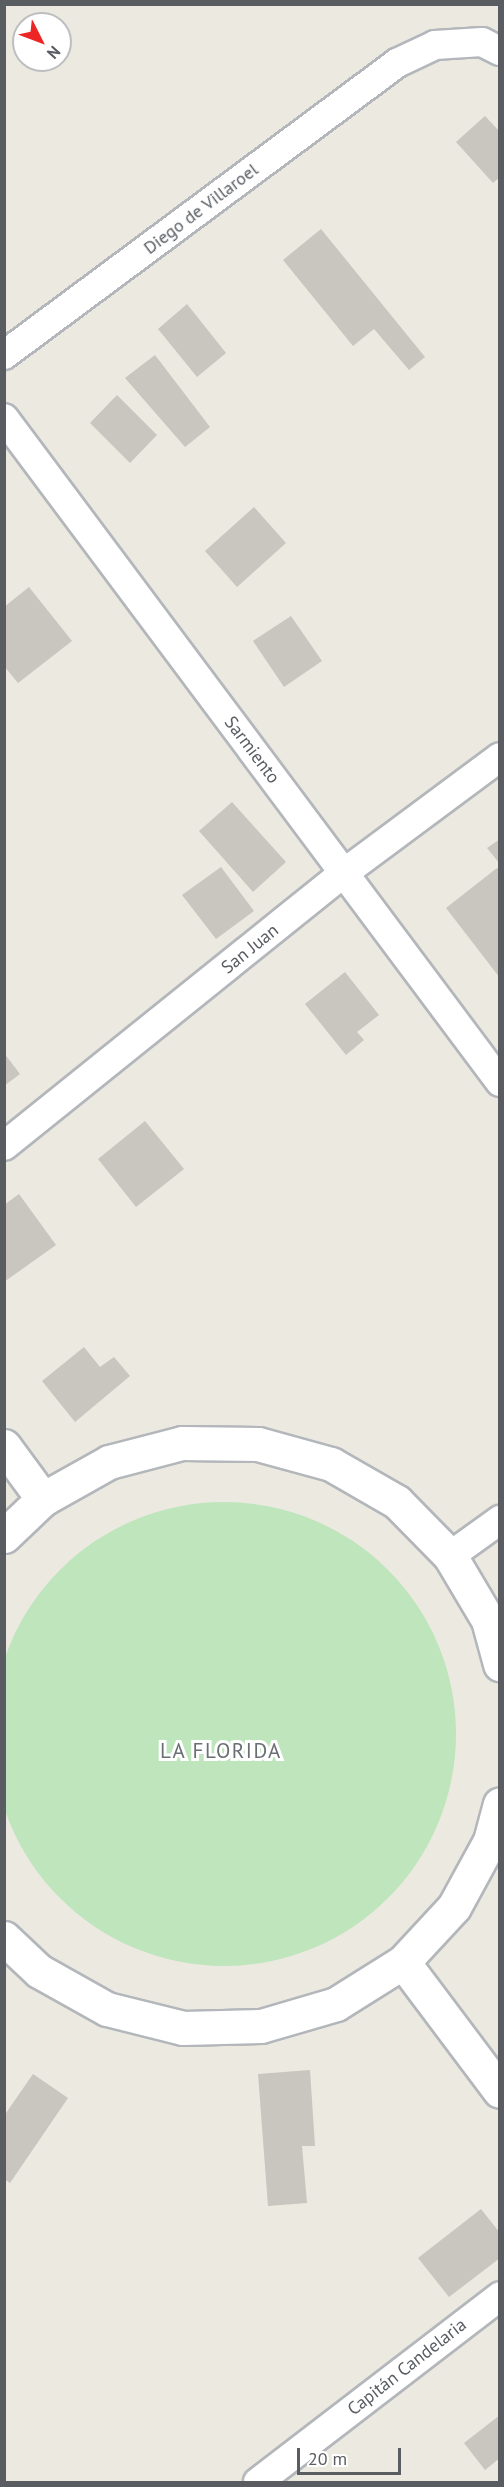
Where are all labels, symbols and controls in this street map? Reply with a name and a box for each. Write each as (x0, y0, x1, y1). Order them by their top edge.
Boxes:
north arrow (12, 12, 72, 72)
text: N (43, 42, 65, 63)
street label: Diego de Villaroel (139, 159, 263, 259)
street label: Sarmiento (220, 712, 284, 788)
street label: San Juan (217, 920, 283, 978)
district label: LA FLORIDA (160, 1738, 282, 1764)
street label: Capitán Candelaria (343, 2314, 471, 2420)
scale bar (300, 2436, 404, 2474)
text: 20 m (308, 2447, 347, 2470)

